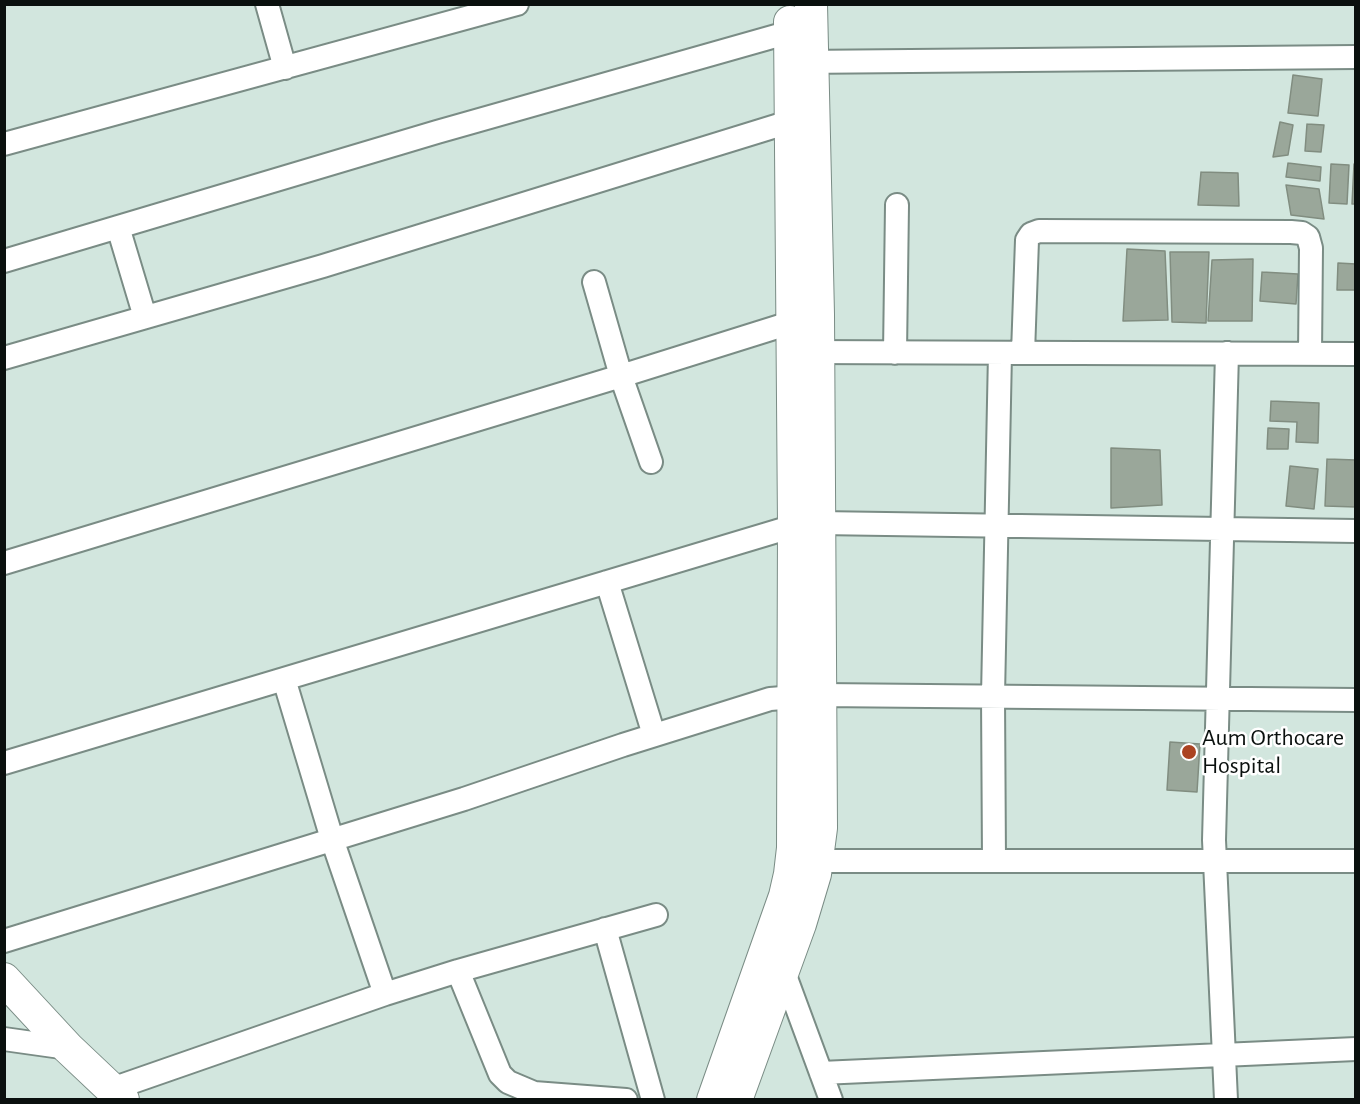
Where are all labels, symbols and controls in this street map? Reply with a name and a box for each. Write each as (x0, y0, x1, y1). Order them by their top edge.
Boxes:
place label: Aum Orthocare Hospital (1202, 724, 1344, 780)
marker: Aum Orthocare Hospital (1180, 743, 1198, 761)

